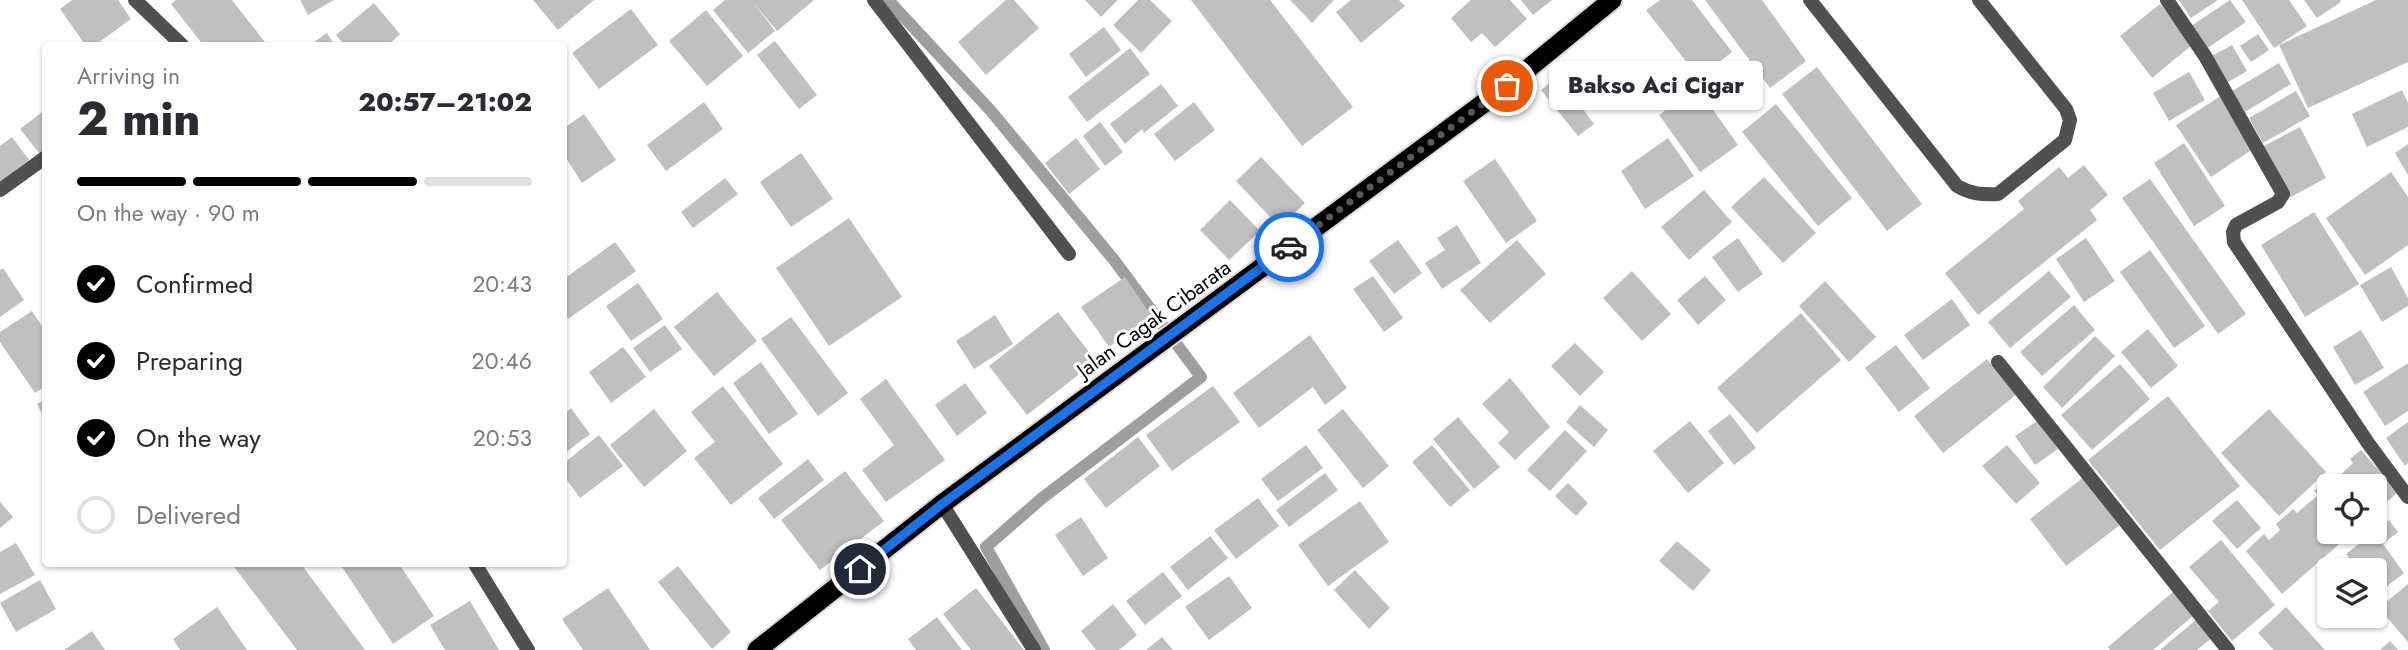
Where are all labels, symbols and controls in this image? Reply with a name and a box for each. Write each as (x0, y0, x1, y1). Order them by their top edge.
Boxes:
pin (1477, 56, 1537, 116)
text: Arriving in (77, 59, 180, 93)
callout: Bakso Aci Cigar (1549, 62, 1762, 110)
icon: bag (1488, 67, 1526, 105)
text: Bakso Aci Cigar (1568, 68, 1744, 102)
text: 20:57–21:02 (358, 83, 532, 121)
text: 2 min (77, 86, 201, 152)
text: On the way · 90 m (77, 196, 260, 230)
courier (1254, 212, 1324, 282)
icon: car (1270, 228, 1308, 266)
street label: Jalan Cagak Cibarata (1068, 253, 1237, 387)
icon: check (77, 265, 115, 303)
text: Confirmed (136, 265, 253, 303)
text: 20:43 (472, 267, 532, 301)
icon: check (77, 342, 115, 380)
text: Preparing (136, 342, 243, 380)
text: 20:46 (472, 344, 532, 378)
icon: check (77, 419, 115, 457)
text: On the way (136, 419, 261, 457)
text: 20:53 (473, 421, 532, 455)
map controls (2317, 474, 2387, 628)
button: locate (2317, 474, 2387, 544)
text: Delivered (136, 496, 241, 534)
pin (830, 539, 890, 599)
icon: home (841, 550, 879, 588)
button: layers (2317, 558, 2387, 628)

